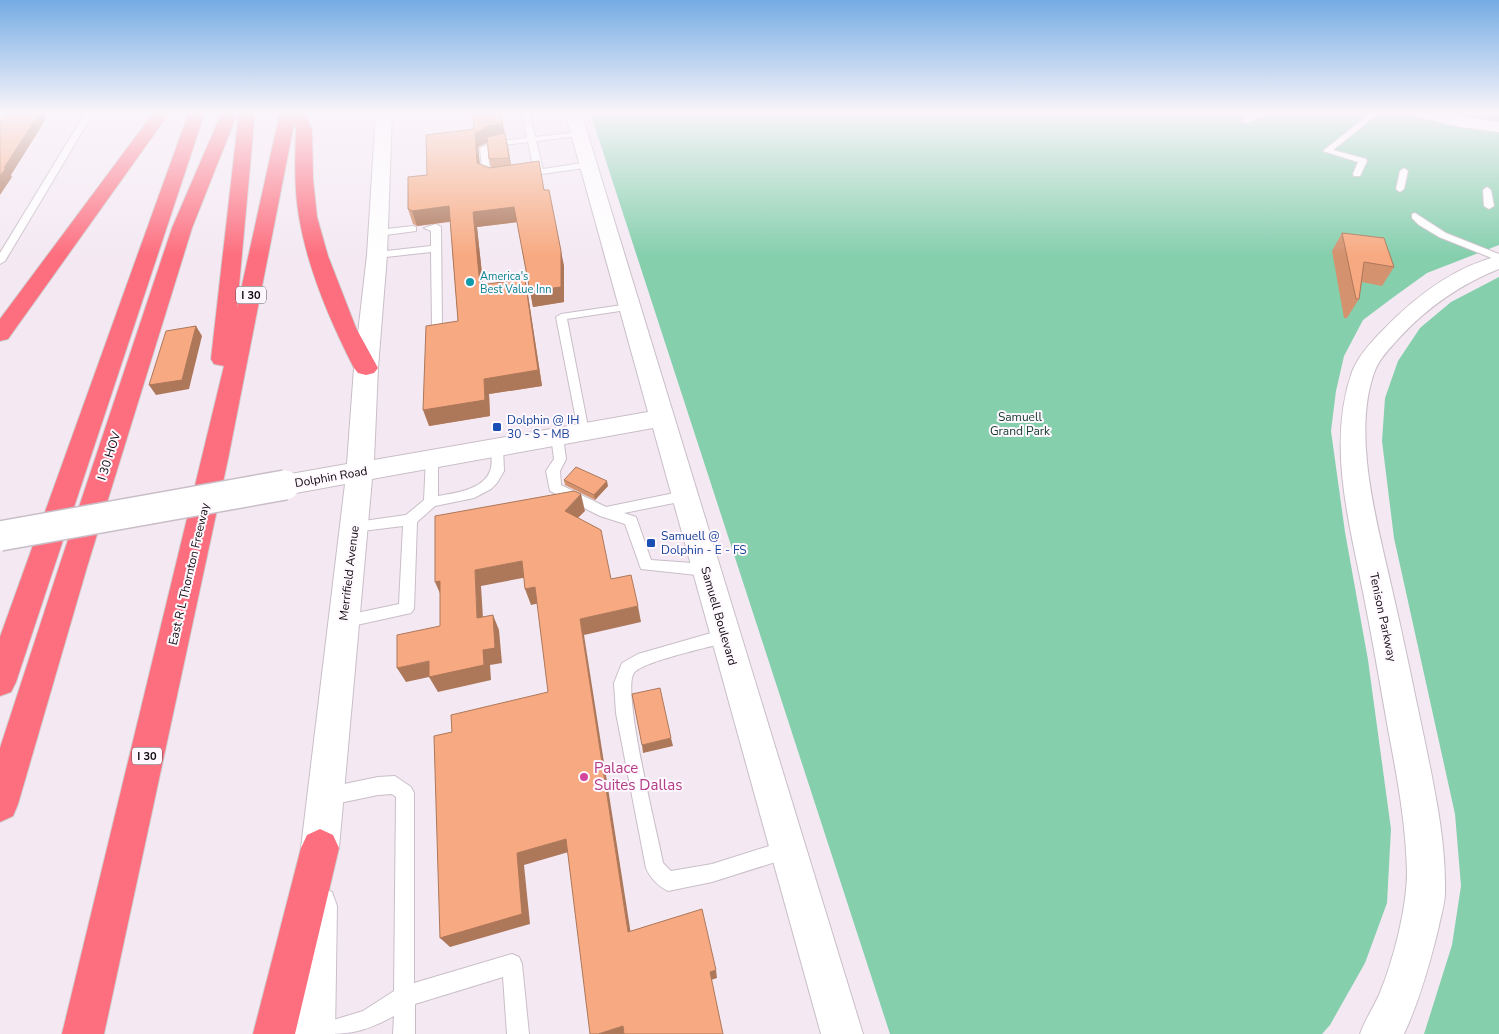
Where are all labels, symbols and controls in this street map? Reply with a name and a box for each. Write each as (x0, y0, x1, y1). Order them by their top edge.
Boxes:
place label: America's Best Value Inn (480, 269, 551, 297)
marker: America's Best Value Inn (464, 276, 476, 288)
road number: I 30 (236, 286, 266, 304)
park label: Samuell Grand Park (990, 409, 1051, 439)
place label: Dolphin @ IH 30 - S - MB (507, 412, 579, 442)
marker: Dolphin @ IH 30 - S - MB (491, 421, 503, 433)
street label: I 30 HOV (94, 429, 125, 482)
street label: Dolphin Road (293, 463, 369, 491)
street label: East R L Thornton Freeway (165, 501, 213, 647)
street label: Merrifield Avenue (335, 525, 363, 621)
place label: Samuell @ Dolphin - E - FS (661, 528, 747, 558)
marker: Samuell @ Dolphin - E - FS (645, 537, 657, 549)
street label: Samuell Boulevard (697, 565, 741, 667)
street label: Tenison Parkway (1366, 571, 1400, 664)
road number: I 30 (132, 748, 162, 764)
place label: Palace Suites Dallas (594, 758, 682, 795)
marker: Palace Suites Dallas (578, 771, 590, 783)

